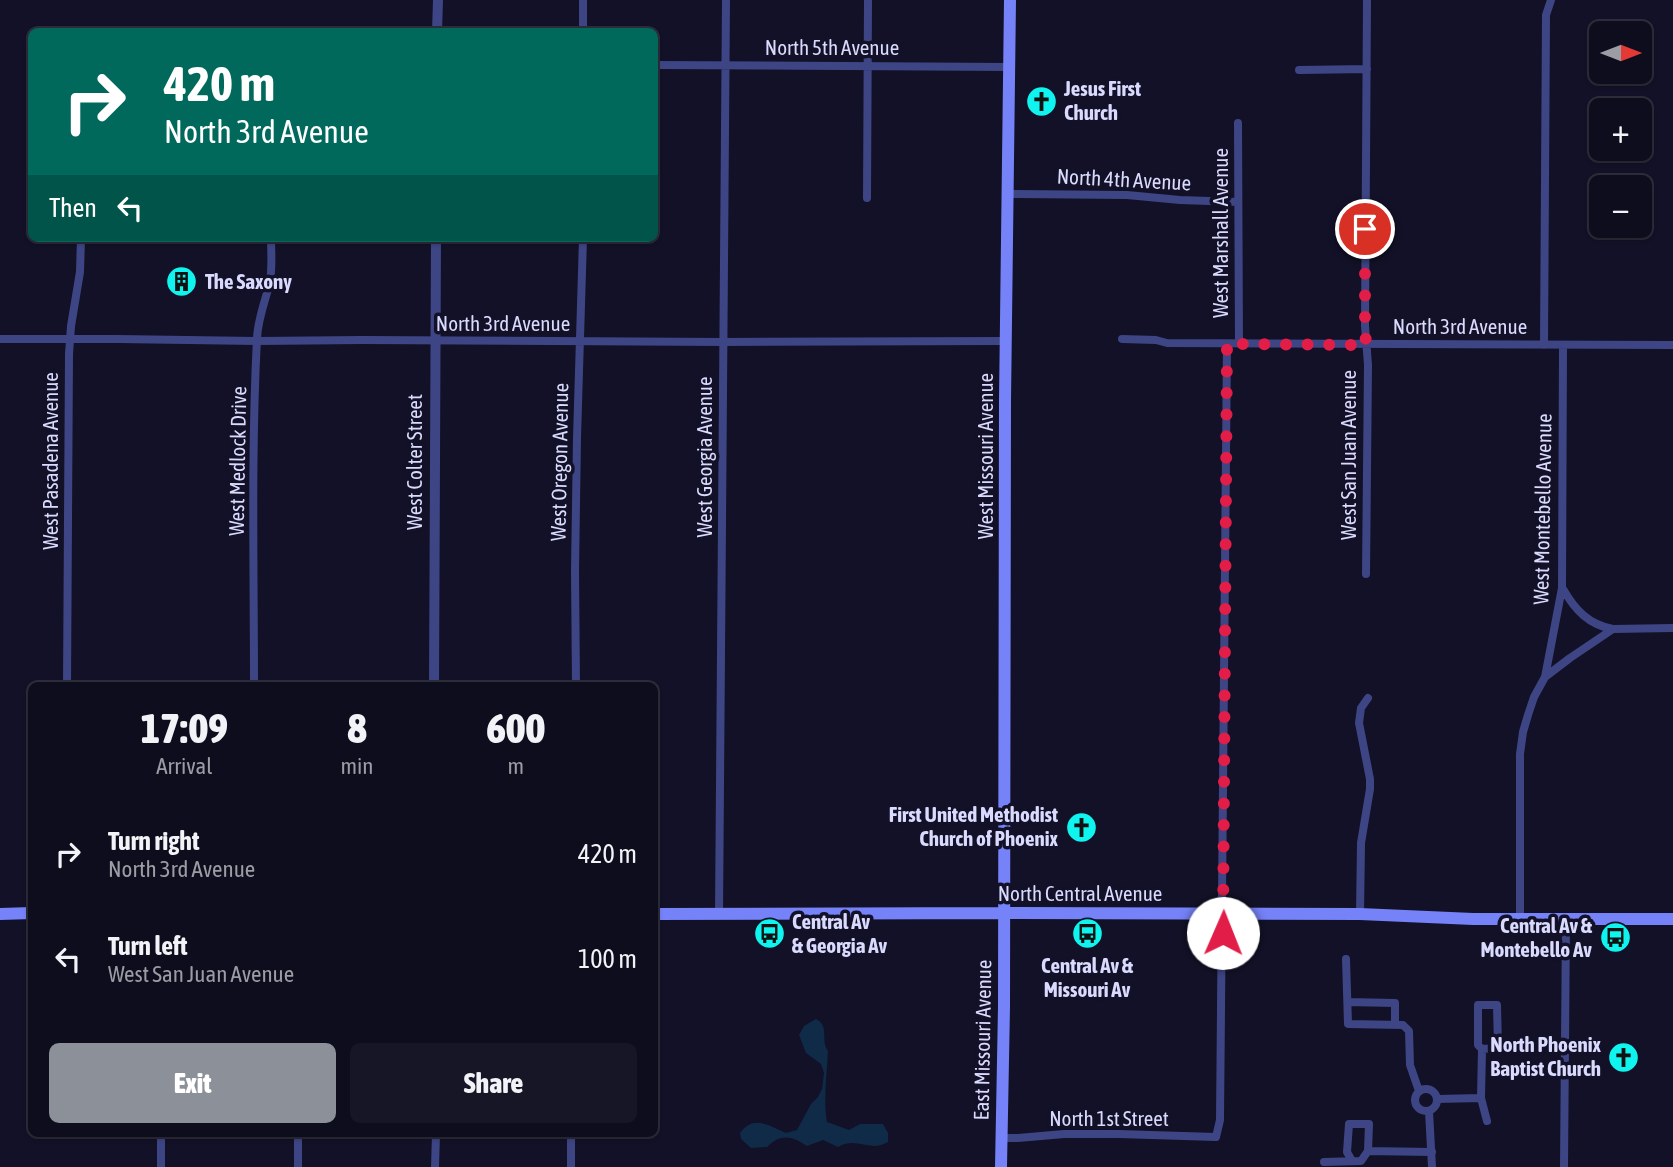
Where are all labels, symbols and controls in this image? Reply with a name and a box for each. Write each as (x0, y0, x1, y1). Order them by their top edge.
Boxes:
north arrow (1589, 21, 1652, 84)
map controls (1589, 21, 1652, 238)
street label: North 5th Avenue (765, 35, 899, 59)
text: 420 m (164, 55, 275, 111)
icon: right (49, 56, 140, 147)
place label: Jesus First Church (1063, 76, 1141, 124)
church icon: Jesus First Church (1024, 84, 1058, 118)
button: + (1589, 98, 1652, 161)
text: North 3rd Avenue (164, 113, 369, 150)
street label: West Marshall Avenue (1208, 148, 1232, 318)
street label: North 4th Avenue (1056, 163, 1192, 195)
button: − (1589, 175, 1652, 238)
icon: left (111, 189, 149, 227)
text: Then (49, 193, 97, 223)
pin (1335, 199, 1395, 259)
icon: arrive (1346, 210, 1384, 248)
building icon: The Saxony (165, 265, 199, 299)
place label: The Saxony (205, 269, 292, 293)
street label: North 3rd Avenue (436, 311, 570, 335)
street label: North 3rd Avenue (1393, 314, 1527, 338)
street label: West San Juan Avenue (1336, 370, 1360, 540)
street label: West Pasadena Avenue (38, 372, 62, 550)
street label: West Missouri Avenue (973, 373, 997, 539)
street label: West Georgia Avenue (692, 376, 716, 538)
street label: West Oregon Avenue (546, 383, 572, 541)
street label: West Medlock Drive (224, 386, 250, 536)
street label: West Colter Street (402, 394, 426, 530)
street label: West Montebello Avenue (1528, 413, 1556, 605)
text: 17:09 (141, 704, 228, 752)
text: 8 (347, 704, 367, 752)
text: 600 (486, 704, 545, 752)
text: Arrival (156, 753, 212, 779)
text: min (341, 753, 374, 779)
text: m (507, 753, 524, 779)
place label: First United Methodist Church of Phoenix (889, 802, 1059, 850)
church icon: First United Methodist Church of Phoenix (1064, 810, 1098, 844)
text: Turn right (108, 826, 199, 856)
icon: right (49, 835, 87, 873)
text: 420 m (578, 839, 637, 869)
text: North 3rd Avenue (108, 856, 255, 882)
street label: North Central Avenue (998, 881, 1162, 905)
position arrow (1186, 896, 1260, 970)
place label: Central Av & Georgia Av (792, 909, 888, 957)
place label: Central Av & Montebello Av (1480, 913, 1593, 961)
bus stop icon: Central Av & Georgia Av (752, 917, 786, 951)
bus stop icon: Central Av & Missouri Av (1070, 917, 1104, 951)
bus stop icon: Central Av & Montebello Av (1598, 921, 1632, 955)
text: Turn left (108, 931, 188, 961)
icon: left (49, 940, 87, 978)
text: 100 m (578, 944, 637, 974)
place label: Central Av & Missouri Av (1041, 953, 1134, 1001)
street label: East Missouri Avenue (969, 959, 995, 1121)
text: West San Juan Avenue (108, 961, 294, 987)
place label: North Phoenix Baptist Church (1490, 1032, 1602, 1080)
church icon: North Phoenix Baptist Church (1607, 1040, 1641, 1074)
button: Exit (49, 1043, 336, 1123)
button: Share (350, 1043, 637, 1123)
street label: North 1st Street (1049, 1106, 1169, 1130)

